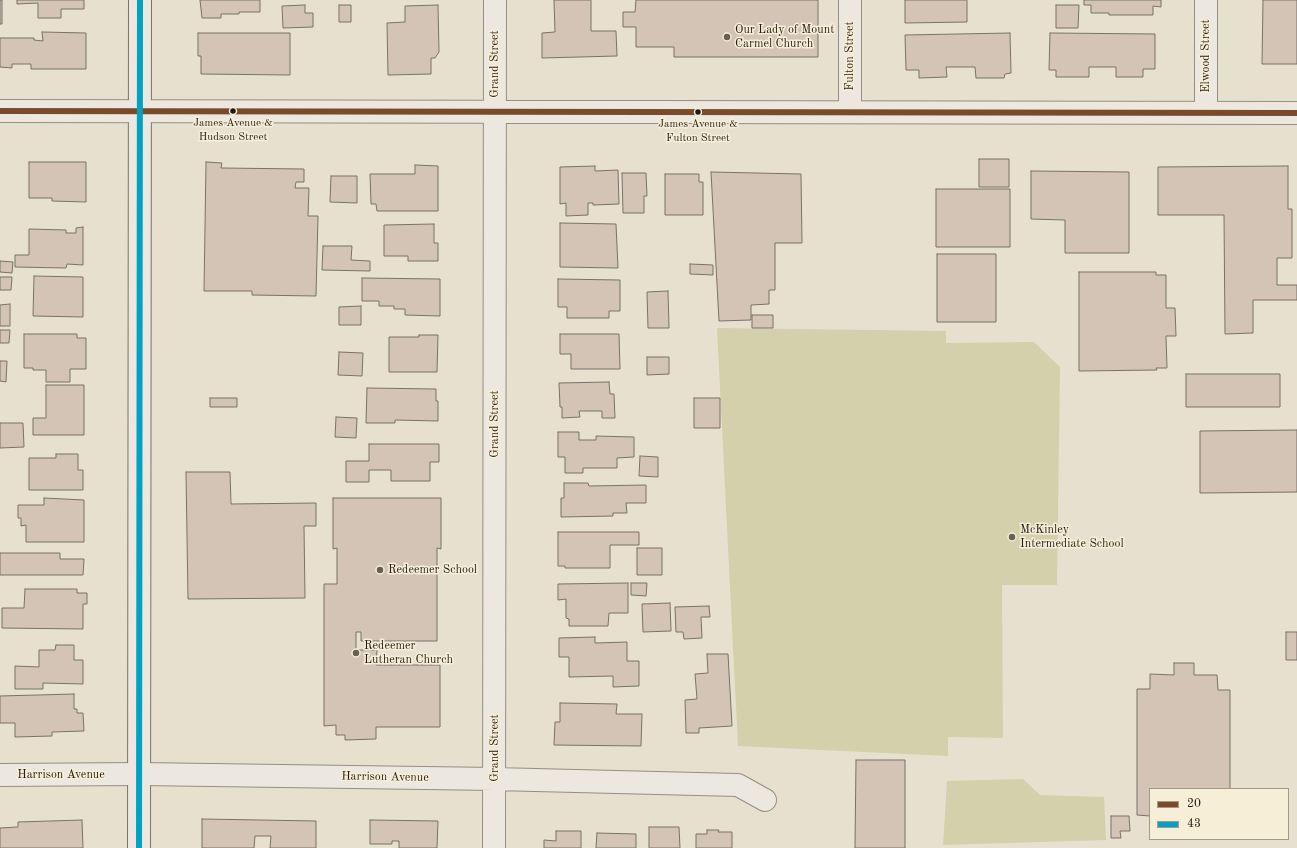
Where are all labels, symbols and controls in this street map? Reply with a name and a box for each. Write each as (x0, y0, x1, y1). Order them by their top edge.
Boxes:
street label: Elwood Street (1199, 19, 1213, 93)
street label: Fulton Street (843, 21, 857, 91)
place label: Our Lady of Mount Carmel Church (735, 23, 834, 51)
street label: Grand Street (488, 30, 502, 98)
marker: Our Lady of Mount Carmel Church (722, 32, 732, 42)
marker: James Avenue & Hudson Street (228, 106, 238, 116)
marker: James Avenue & Fulton Street (693, 107, 703, 117)
place label: James Avenue & Hudson Street (193, 116, 273, 142)
place label: James Avenue & Fulton Street (658, 117, 738, 143)
street label: Grand Street (488, 390, 502, 458)
place label: McKinley Intermediate School (1020, 523, 1124, 551)
marker: McKinley Intermediate School (1007, 532, 1017, 542)
place label: Redeemer School (388, 563, 477, 577)
marker: Redeemer School (375, 565, 385, 575)
place label: Redeemer Lutheran Church (364, 639, 453, 667)
marker: Redeemer Lutheran Church (351, 648, 361, 658)
street label: Grand Street (488, 714, 502, 782)
street label: Harrison Avenue (17, 768, 105, 782)
street label: Harrison Avenue (341, 769, 429, 785)
legend (1149, 788, 1289, 840)
text: 20 (1187, 798, 1201, 810)
text: 43 (1187, 818, 1201, 830)

